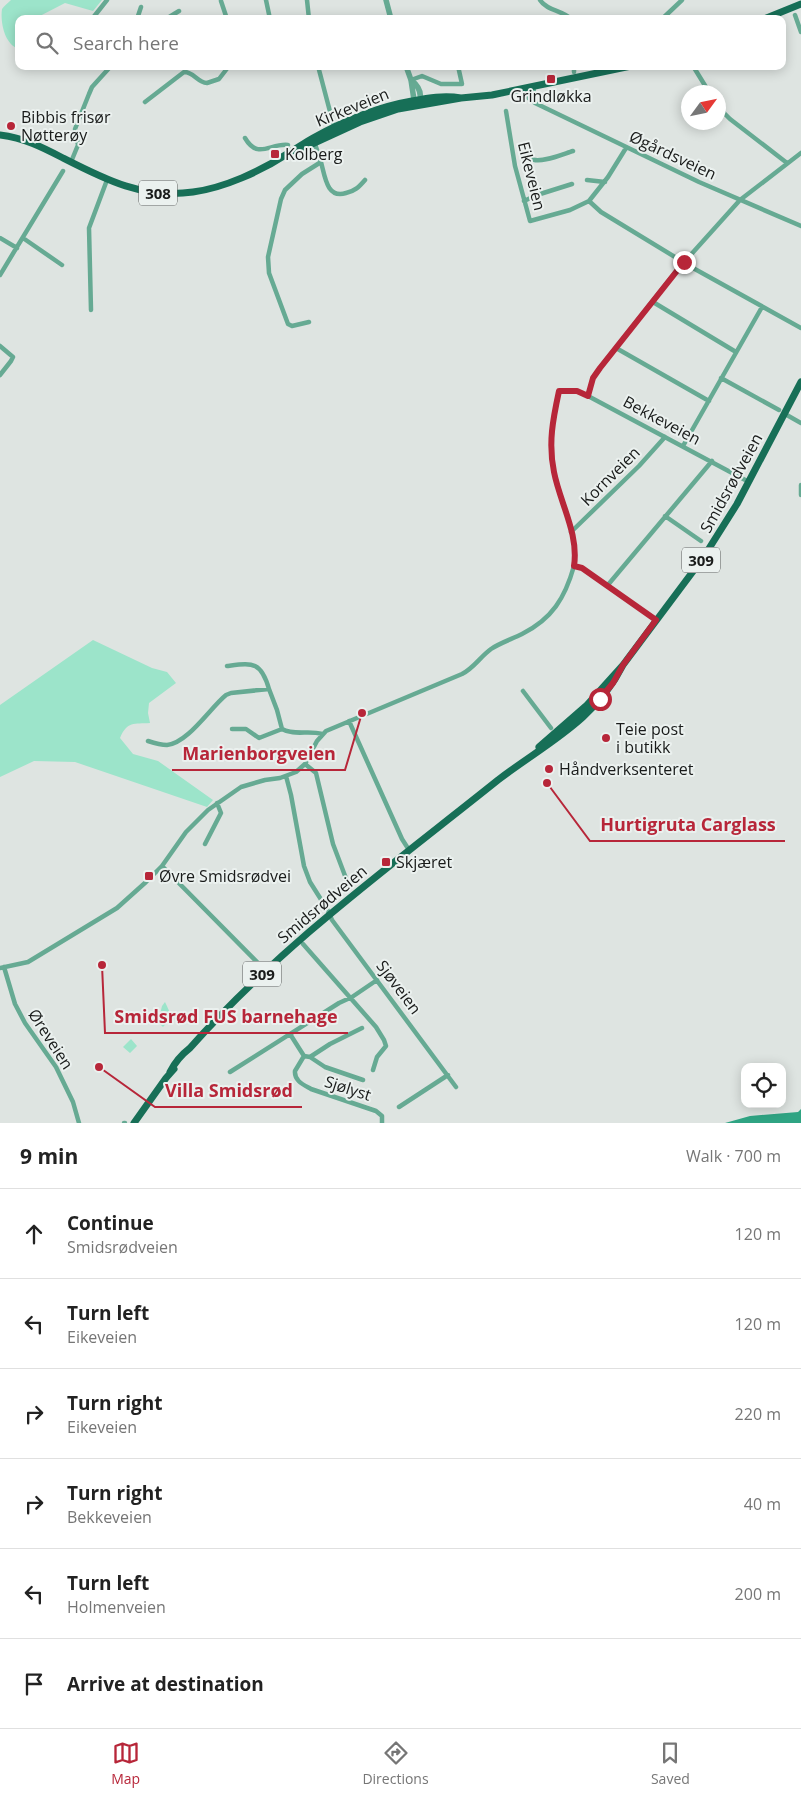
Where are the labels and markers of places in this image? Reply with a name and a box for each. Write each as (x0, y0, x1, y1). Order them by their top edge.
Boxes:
marker: Grindløkka (545, 73, 557, 85)
place label: Grindløkka (510, 85, 592, 107)
place label: Bibbis frisør Nøtterøy (21, 106, 111, 146)
marker: Bibbis frisør Nøtterøy (5, 120, 17, 132)
place label: Kolberg (285, 143, 343, 165)
marker: Kolberg (269, 148, 281, 160)
place label: Teie post i butikk (616, 718, 684, 758)
marker: Teie post i butikk (600, 732, 612, 744)
callout: Marienborgveien (172, 737, 345, 770)
place label: Håndverksenteret (559, 758, 694, 780)
marker: Håndverksenteret (543, 763, 555, 775)
callout: Hurtigruta Carglass (590, 808, 785, 841)
place label: Skjæret (396, 851, 453, 873)
marker: Skjæret (380, 856, 392, 868)
place label: Øvre Smidsrødvei (159, 865, 291, 887)
marker: Øvre Smidsrødvei (143, 870, 155, 882)
callout: Smidsrød FUS barnehage (105, 1000, 348, 1033)
callout: Villa Smidsrød (155, 1074, 302, 1107)

